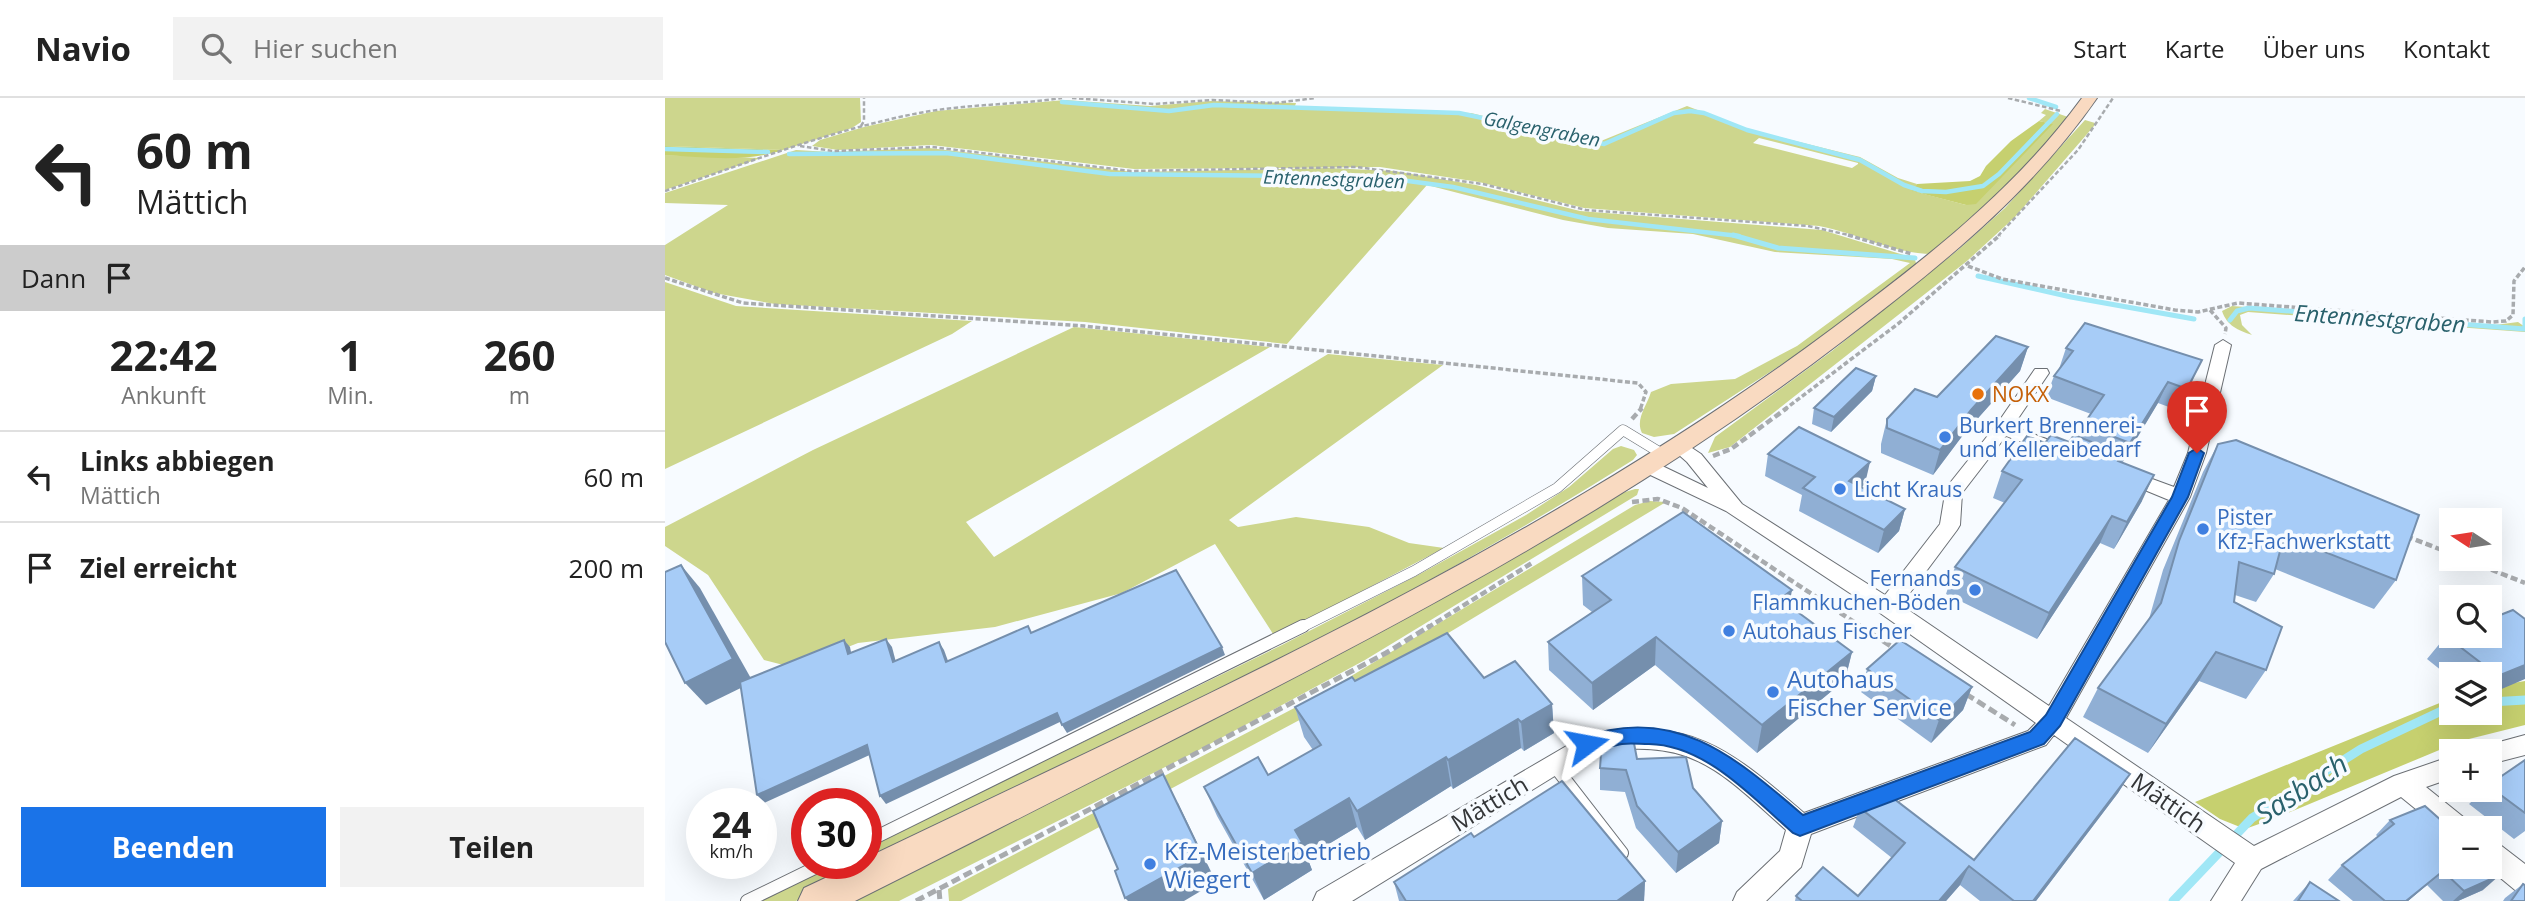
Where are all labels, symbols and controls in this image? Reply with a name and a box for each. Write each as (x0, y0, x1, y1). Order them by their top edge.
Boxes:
search box (173, 17, 663, 80)
text: Navio (35, 26, 131, 71)
icon: search (197, 29, 235, 67)
text: Hier suchen (253, 30, 398, 66)
text: Start (2073, 32, 2127, 65)
text: Karte (2165, 32, 2225, 65)
text: Über uns (2263, 32, 2365, 65)
text: Kontakt (2403, 32, 2490, 65)
water label: Galgengraben (1481, 105, 1603, 153)
text: 60 m (136, 117, 253, 183)
icon: left (21, 126, 112, 217)
water label: Entennestgraben (1263, 164, 1405, 194)
text: Mättich (136, 180, 248, 223)
icon: arrive (100, 259, 138, 297)
text: Dann (21, 260, 86, 296)
water label: Entennestgraben (2293, 296, 2467, 340)
text: 22:42 (110, 326, 218, 383)
text: 1 (338, 326, 363, 383)
text: 260 (483, 326, 555, 383)
text: Ankunft (121, 379, 206, 411)
text: Min. (327, 379, 374, 411)
text: m (509, 379, 530, 411)
place label: NOKX (1992, 380, 2050, 408)
pin (2167, 381, 2227, 453)
marker: NOKX (1970, 386, 1986, 402)
icon: arrive (2178, 392, 2216, 430)
place label: Burkert Brennerei- und Kellereibedarf (1959, 411, 2143, 463)
marker: Burkert Brennerei- und Kellereibedarf (1937, 429, 1953, 445)
text: Links abbiegen (80, 443, 275, 479)
icon: left (21, 458, 59, 496)
text: 60 m (583, 459, 644, 495)
place label: Licht Kraus (1854, 475, 1962, 503)
text: Mättich (80, 479, 161, 511)
marker: Licht Kraus (1832, 481, 1848, 497)
place label: Pister Kfz-Fachwerkstatt (2217, 503, 2391, 555)
north arrow (2439, 508, 2503, 570)
map controls (2439, 508, 2502, 879)
marker: Pister Kfz-Fachwerkstatt (2195, 521, 2211, 537)
icon: arrive (21, 549, 59, 587)
text: Ziel erreicht (80, 550, 237, 586)
text: 200 m (569, 550, 644, 586)
place label: Fernands Flammkuchen-Böden (1752, 564, 1961, 616)
marker: Fernands Flammkuchen-Böden (1967, 582, 1983, 598)
button: search (2439, 585, 2502, 648)
place label: Autohaus Fischer (1743, 617, 1912, 645)
marker: Autohaus Fischer (1721, 623, 1737, 639)
place label: Autohaus Fischer Service (1787, 662, 1952, 723)
button: layers (2439, 662, 2502, 725)
marker: Autohaus Fischer Service (1765, 684, 1781, 700)
position arrow (1550, 707, 1624, 781)
button: + (2439, 739, 2502, 802)
water label: Sasbach (2248, 744, 2354, 832)
street label: Mättich (2125, 764, 2213, 840)
street label: Mättich (1444, 767, 1534, 839)
speed limit sign: 30 (791, 788, 882, 879)
text: 24 (711, 801, 752, 848)
button: Beenden (21, 807, 326, 887)
button: Teilen (340, 807, 644, 887)
button: − (2439, 816, 2502, 879)
place label: Kfz-Meisterbetrieb Wiegert (1164, 834, 1371, 895)
text: km/h (710, 839, 753, 863)
marker: Kfz-Meisterbetrieb Wiegert (1142, 856, 1158, 872)

